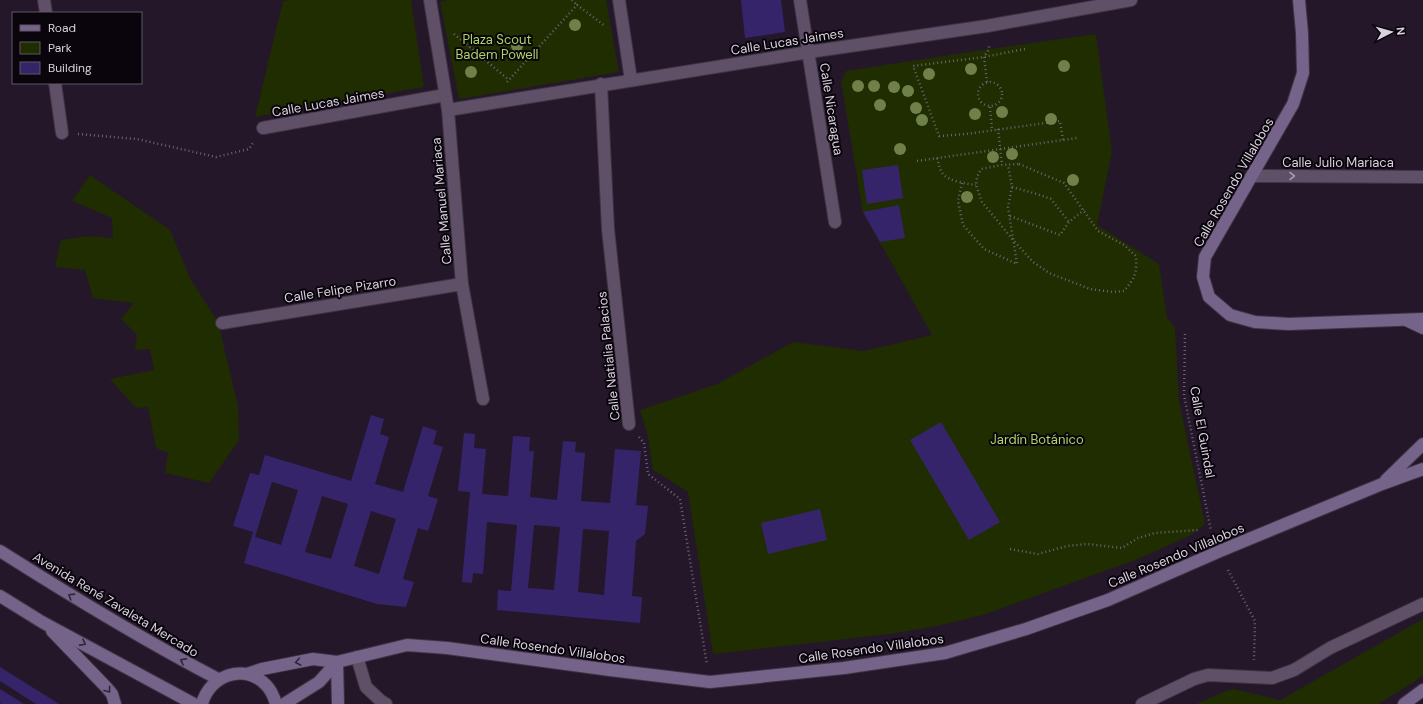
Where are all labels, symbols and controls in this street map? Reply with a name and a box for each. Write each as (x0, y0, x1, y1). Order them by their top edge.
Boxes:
legend (12, 12, 142, 84)
north arrow (1371, 12, 1411, 52)
text: Road (48, 20, 76, 36)
street label: Calle Lucas Jaimes (729, 24, 845, 59)
text: N (1394, 26, 1408, 36)
park label: Plaza Scout Badem Powell (456, 31, 538, 63)
text: Park (48, 40, 72, 56)
text: Building (48, 60, 92, 76)
street label: Calle Nicaragua (816, 62, 847, 156)
street label: Calle Lucas Jaimes (270, 84, 386, 121)
street label: Calle Rosendo Villalobos (1189, 115, 1277, 250)
street label: Calle Manuel Mariaca (427, 137, 456, 265)
street label: Calle Julio Mariaca (1282, 154, 1394, 171)
one-way arrow (1289, 172, 1295, 180)
street label: Calle Felipe Pizarro (283, 272, 397, 307)
street label: Calle Natialia Palacios (593, 291, 624, 421)
street label: Calle El Guindal (1186, 385, 1219, 479)
park label: Jardín Botánico (990, 431, 1084, 448)
street label: Calle Rosendo Villalobos (1105, 519, 1247, 592)
street label: Avenida René Zavaleta Mercado (30, 548, 202, 661)
one-way arrow (68, 593, 75, 600)
street label: Calle Rosendo Villalobos (479, 630, 627, 667)
street label: Calle Rosendo Villalobos (797, 630, 945, 667)
one-way arrow (78, 639, 86, 646)
one-way arrow (295, 657, 301, 666)
one-way arrow (180, 659, 187, 666)
one-way arrow (103, 686, 110, 693)

